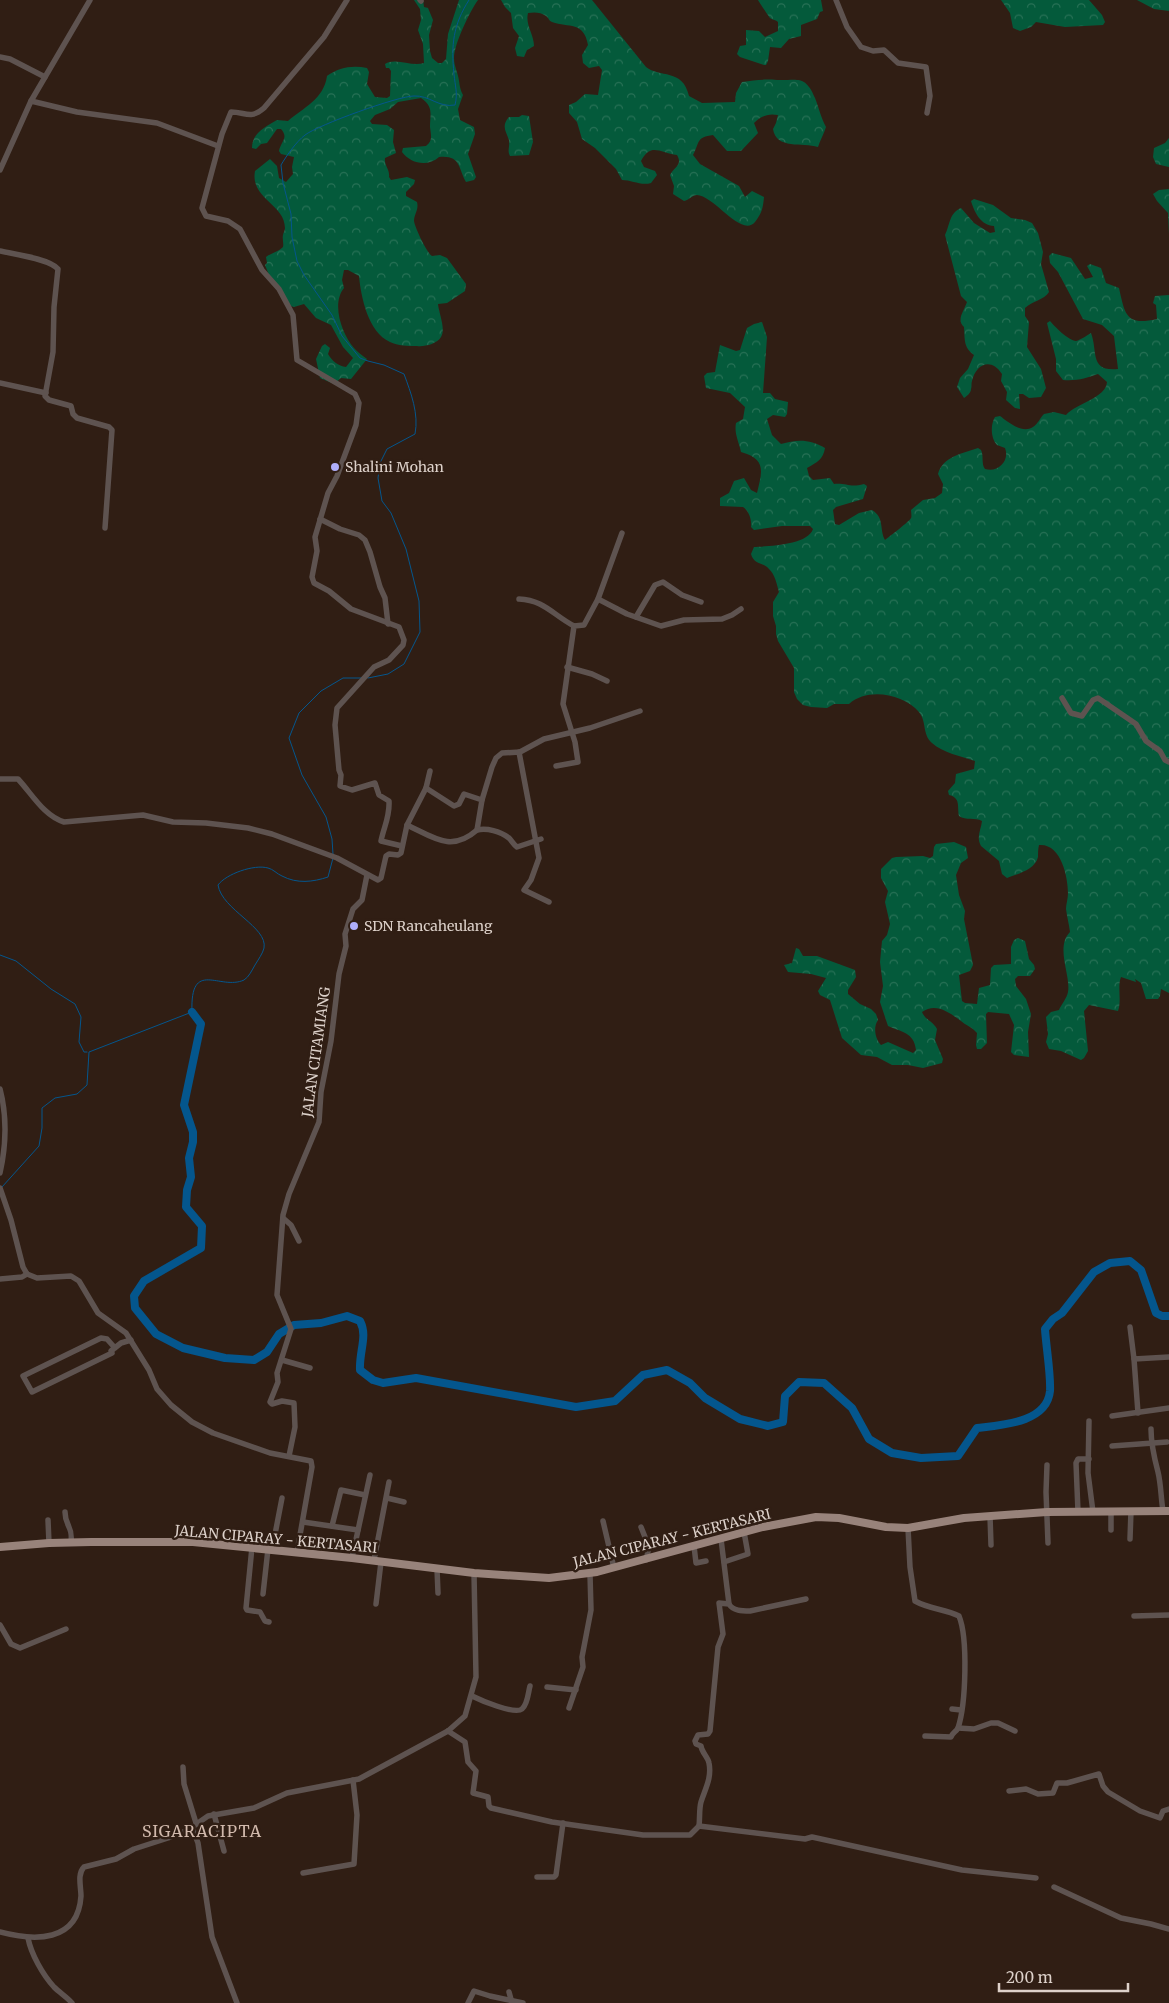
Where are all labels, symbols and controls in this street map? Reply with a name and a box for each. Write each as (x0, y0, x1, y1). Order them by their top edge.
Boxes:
place label: Shalini Mohan (345, 458, 444, 476)
marker: Shalini Mohan (329, 461, 341, 473)
place label: SDN Rancaheulang (364, 917, 493, 935)
marker: SDN Rancaheulang (348, 920, 360, 932)
street label: JALAN CITAMIANG (298, 986, 334, 1119)
street label: JALAN CIPARAY - KERTASARI (570, 1505, 773, 1572)
street label: JALAN CIPARAY - KERTASARI (173, 1521, 378, 1557)
district label: SIGARACIPTA (142, 1821, 262, 1841)
scale bar (999, 1960, 1128, 1992)
text: 200 m (1006, 1968, 1053, 1987)

